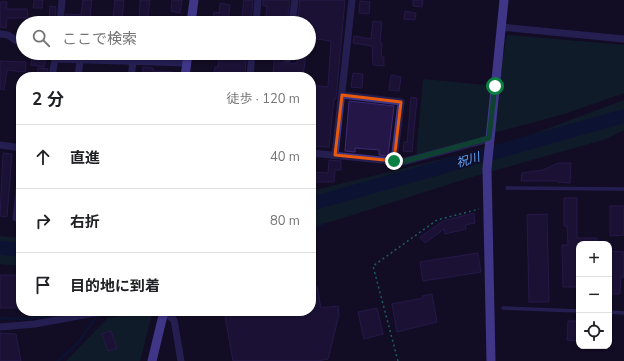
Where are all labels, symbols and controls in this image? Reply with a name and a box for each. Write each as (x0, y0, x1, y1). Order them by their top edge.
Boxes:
search box (16, 16, 316, 60)
icon: search (30, 27, 52, 49)
text: ここで検索 (62, 29, 137, 49)
route start (486, 77, 504, 95)
text: 2 分 (32, 88, 64, 111)
text: 徒歩 · 120 m (226, 90, 300, 108)
icon: ahead (32, 146, 54, 168)
text: 直進 (70, 148, 100, 168)
text: 40 m (270, 148, 300, 166)
water label: 祝川 (454, 148, 484, 171)
route end (385, 152, 403, 170)
icon: right (32, 210, 54, 232)
text: 右折 (70, 212, 100, 232)
text: 80 m (270, 212, 300, 230)
map controls (576, 241, 612, 349)
button: + (576, 241, 612, 277)
icon: arrive (32, 274, 54, 296)
text: 目的地に到着 (70, 276, 160, 296)
button: − (576, 277, 612, 313)
button: locate (576, 313, 612, 349)

